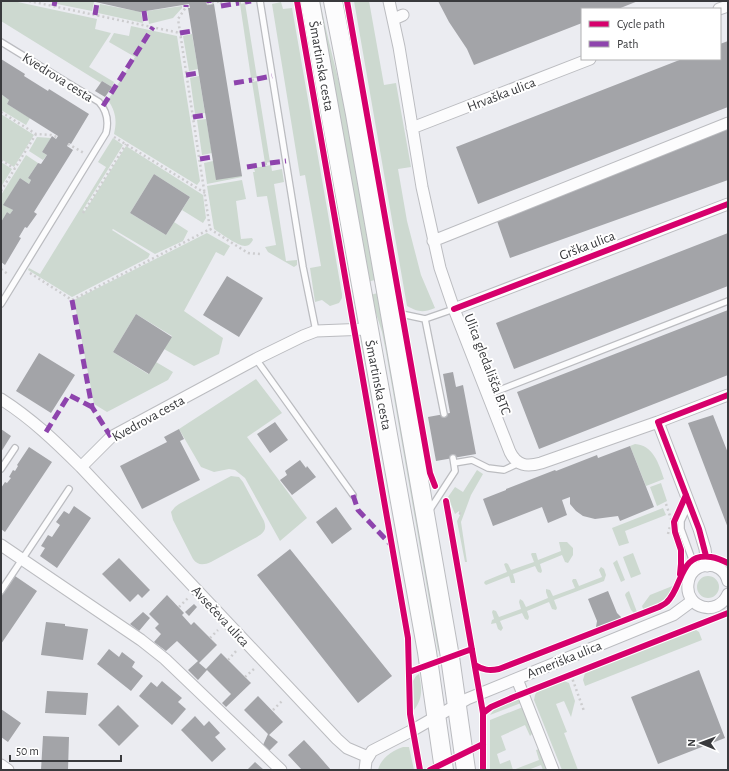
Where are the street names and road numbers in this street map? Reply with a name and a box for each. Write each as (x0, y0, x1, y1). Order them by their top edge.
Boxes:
street label: Šmartinska cesta (306, 19, 338, 113)
street label: Kvedrova cesta (20, 51, 96, 105)
street label: Hrvaška ulica (465, 75, 538, 114)
street label: Grška ulica (558, 229, 618, 263)
street label: Ulica gledališča BTC (461, 312, 513, 417)
street label: Šmartinska cesta (362, 339, 396, 432)
street label: Kvedrova cesta (110, 393, 187, 444)
street label: Avsečeva ulica (189, 584, 252, 650)
street label: Ameriška ulica (525, 638, 604, 681)

